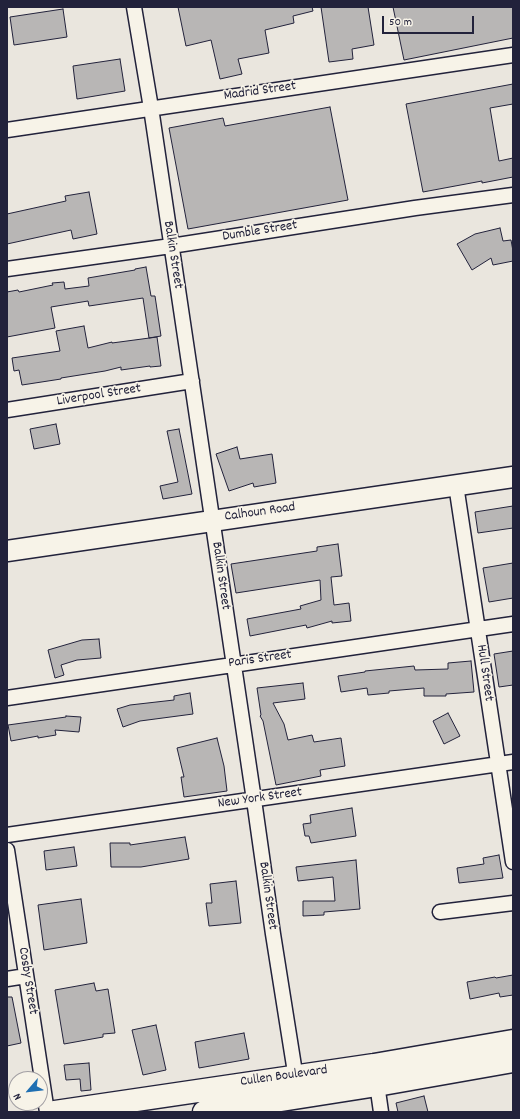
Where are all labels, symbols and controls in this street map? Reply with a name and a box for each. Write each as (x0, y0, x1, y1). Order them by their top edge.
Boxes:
scale bar (384, 8, 476, 34)
text: 50 m (389, 14, 412, 31)
street label: Madrid Street (223, 79, 297, 105)
street label: Dumble Street (221, 218, 299, 246)
street label: Balkin Street (158, 220, 186, 290)
street label: Liverpool Street (56, 381, 142, 411)
street label: Calhoun Road (224, 500, 296, 526)
street label: Balkin Street (207, 541, 233, 611)
street label: Hull Street (472, 644, 496, 702)
street label: Paris Street (227, 647, 293, 673)
street label: New York Street (217, 785, 303, 813)
street label: Balkin Street (254, 861, 280, 931)
street label: Cosby Street (13, 946, 41, 1016)
street label: Cullen Boulevard (239, 1063, 329, 1091)
north arrow (8, 1071, 48, 1111)
text: N (10, 1090, 27, 1102)

